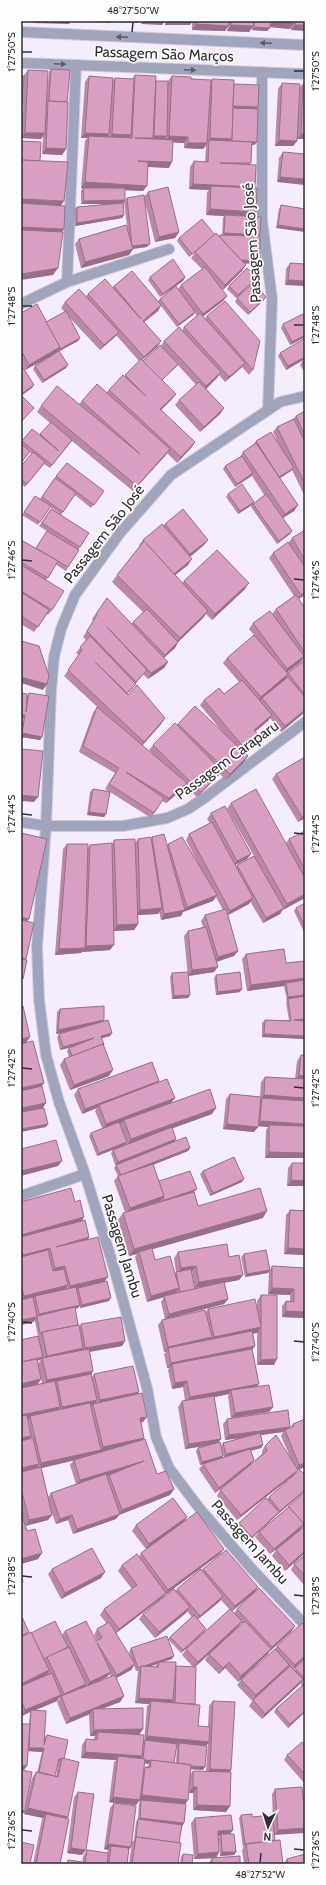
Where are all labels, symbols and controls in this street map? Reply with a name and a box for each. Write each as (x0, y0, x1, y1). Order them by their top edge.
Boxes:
text: 48°27'50"W (107, 4, 159, 17)
text: 1°27'50"S (5, 32, 18, 72)
one-way arrow (116, 33, 128, 40)
one-way arrow (259, 40, 272, 46)
street label: Passagem São Marços (94, 43, 234, 65)
text: 1°27'50"S (309, 51, 322, 91)
one-way arrow (54, 61, 66, 68)
one-way arrow (184, 66, 196, 73)
street label: Passagem São José (239, 182, 265, 304)
text: 1°27'48"S (5, 286, 18, 325)
text: 1°27'48"S (309, 305, 322, 344)
street label: Passagem São José (60, 481, 148, 587)
text: 1°27'46"S (5, 541, 18, 579)
text: 1°27'46"S (309, 561, 322, 599)
street label: Passagem Caraparu (172, 716, 282, 804)
text: 1°27'44"S (5, 795, 18, 833)
text: 1°27'44"S (309, 815, 322, 853)
text: 1°27'42"S (5, 1049, 18, 1087)
text: 1°27'42"S (309, 1069, 322, 1107)
street label: Passagem Jambu (98, 1192, 146, 1300)
text: 1°27'40"S (5, 1302, 18, 1342)
text: 1°27'40"S (309, 1322, 322, 1362)
street label: Passagem Jambu (207, 1496, 293, 1588)
text: 1°27'38"S (5, 1557, 18, 1595)
text: 1°27'38"S (309, 1577, 322, 1615)
north arrow (248, 1807, 288, 1847)
text: 1°27'36"S (5, 1811, 18, 1849)
text: N (263, 1830, 272, 1844)
text: 1°27'36"S (309, 1831, 322, 1869)
text: 48°27'52"W (235, 1868, 286, 1881)

